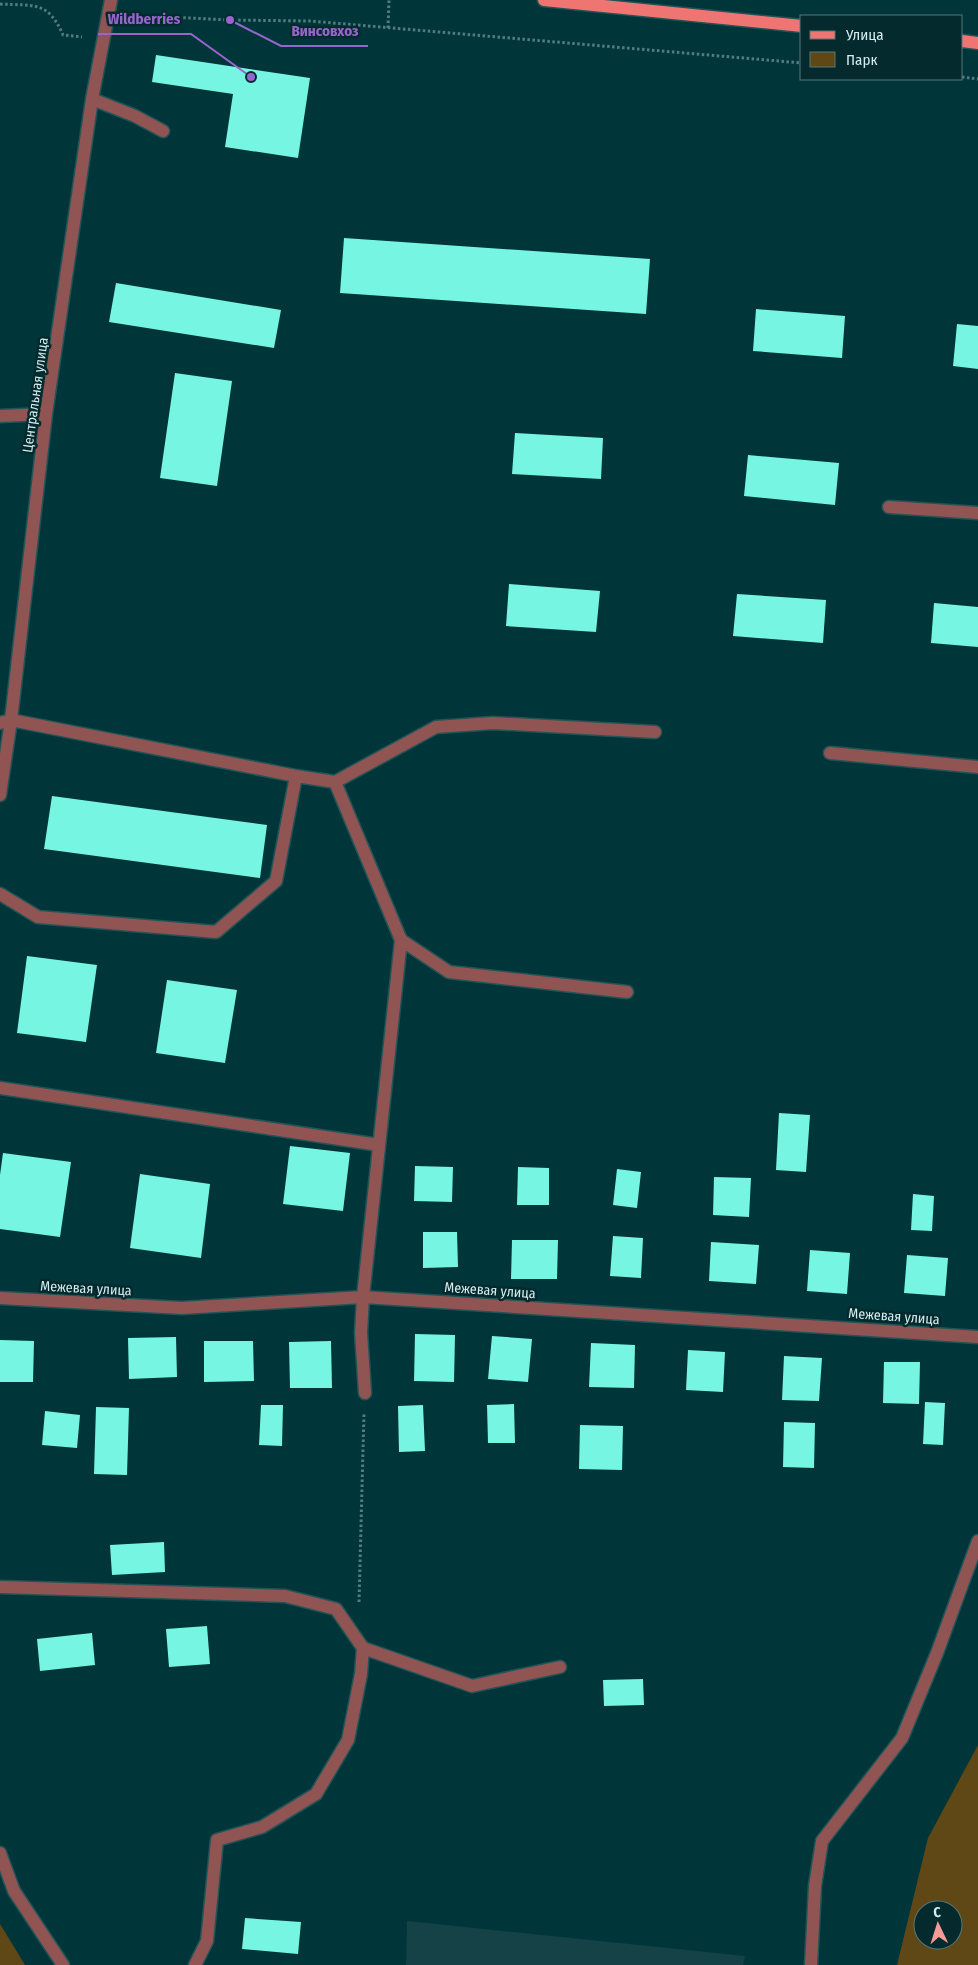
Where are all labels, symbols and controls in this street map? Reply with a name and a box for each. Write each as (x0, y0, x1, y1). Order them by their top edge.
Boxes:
callout: Wildberries (98, 4, 191, 34)
text: Wildberries (108, 10, 181, 28)
legend (800, 15, 963, 80)
callout: Винсовхоз (281, 16, 368, 46)
text: Винсовхоз (291, 22, 359, 40)
text: Улица (845, 26, 884, 44)
text: Парк (846, 51, 877, 69)
street label: Центральная улица (19, 336, 52, 454)
street label: Межевая улица (40, 1278, 132, 1299)
street label: Межевая улица (444, 1279, 536, 1302)
street label: Межевая улица (848, 1305, 940, 1328)
north arrow (913, 1900, 963, 1950)
text: С (933, 1904, 942, 1921)

